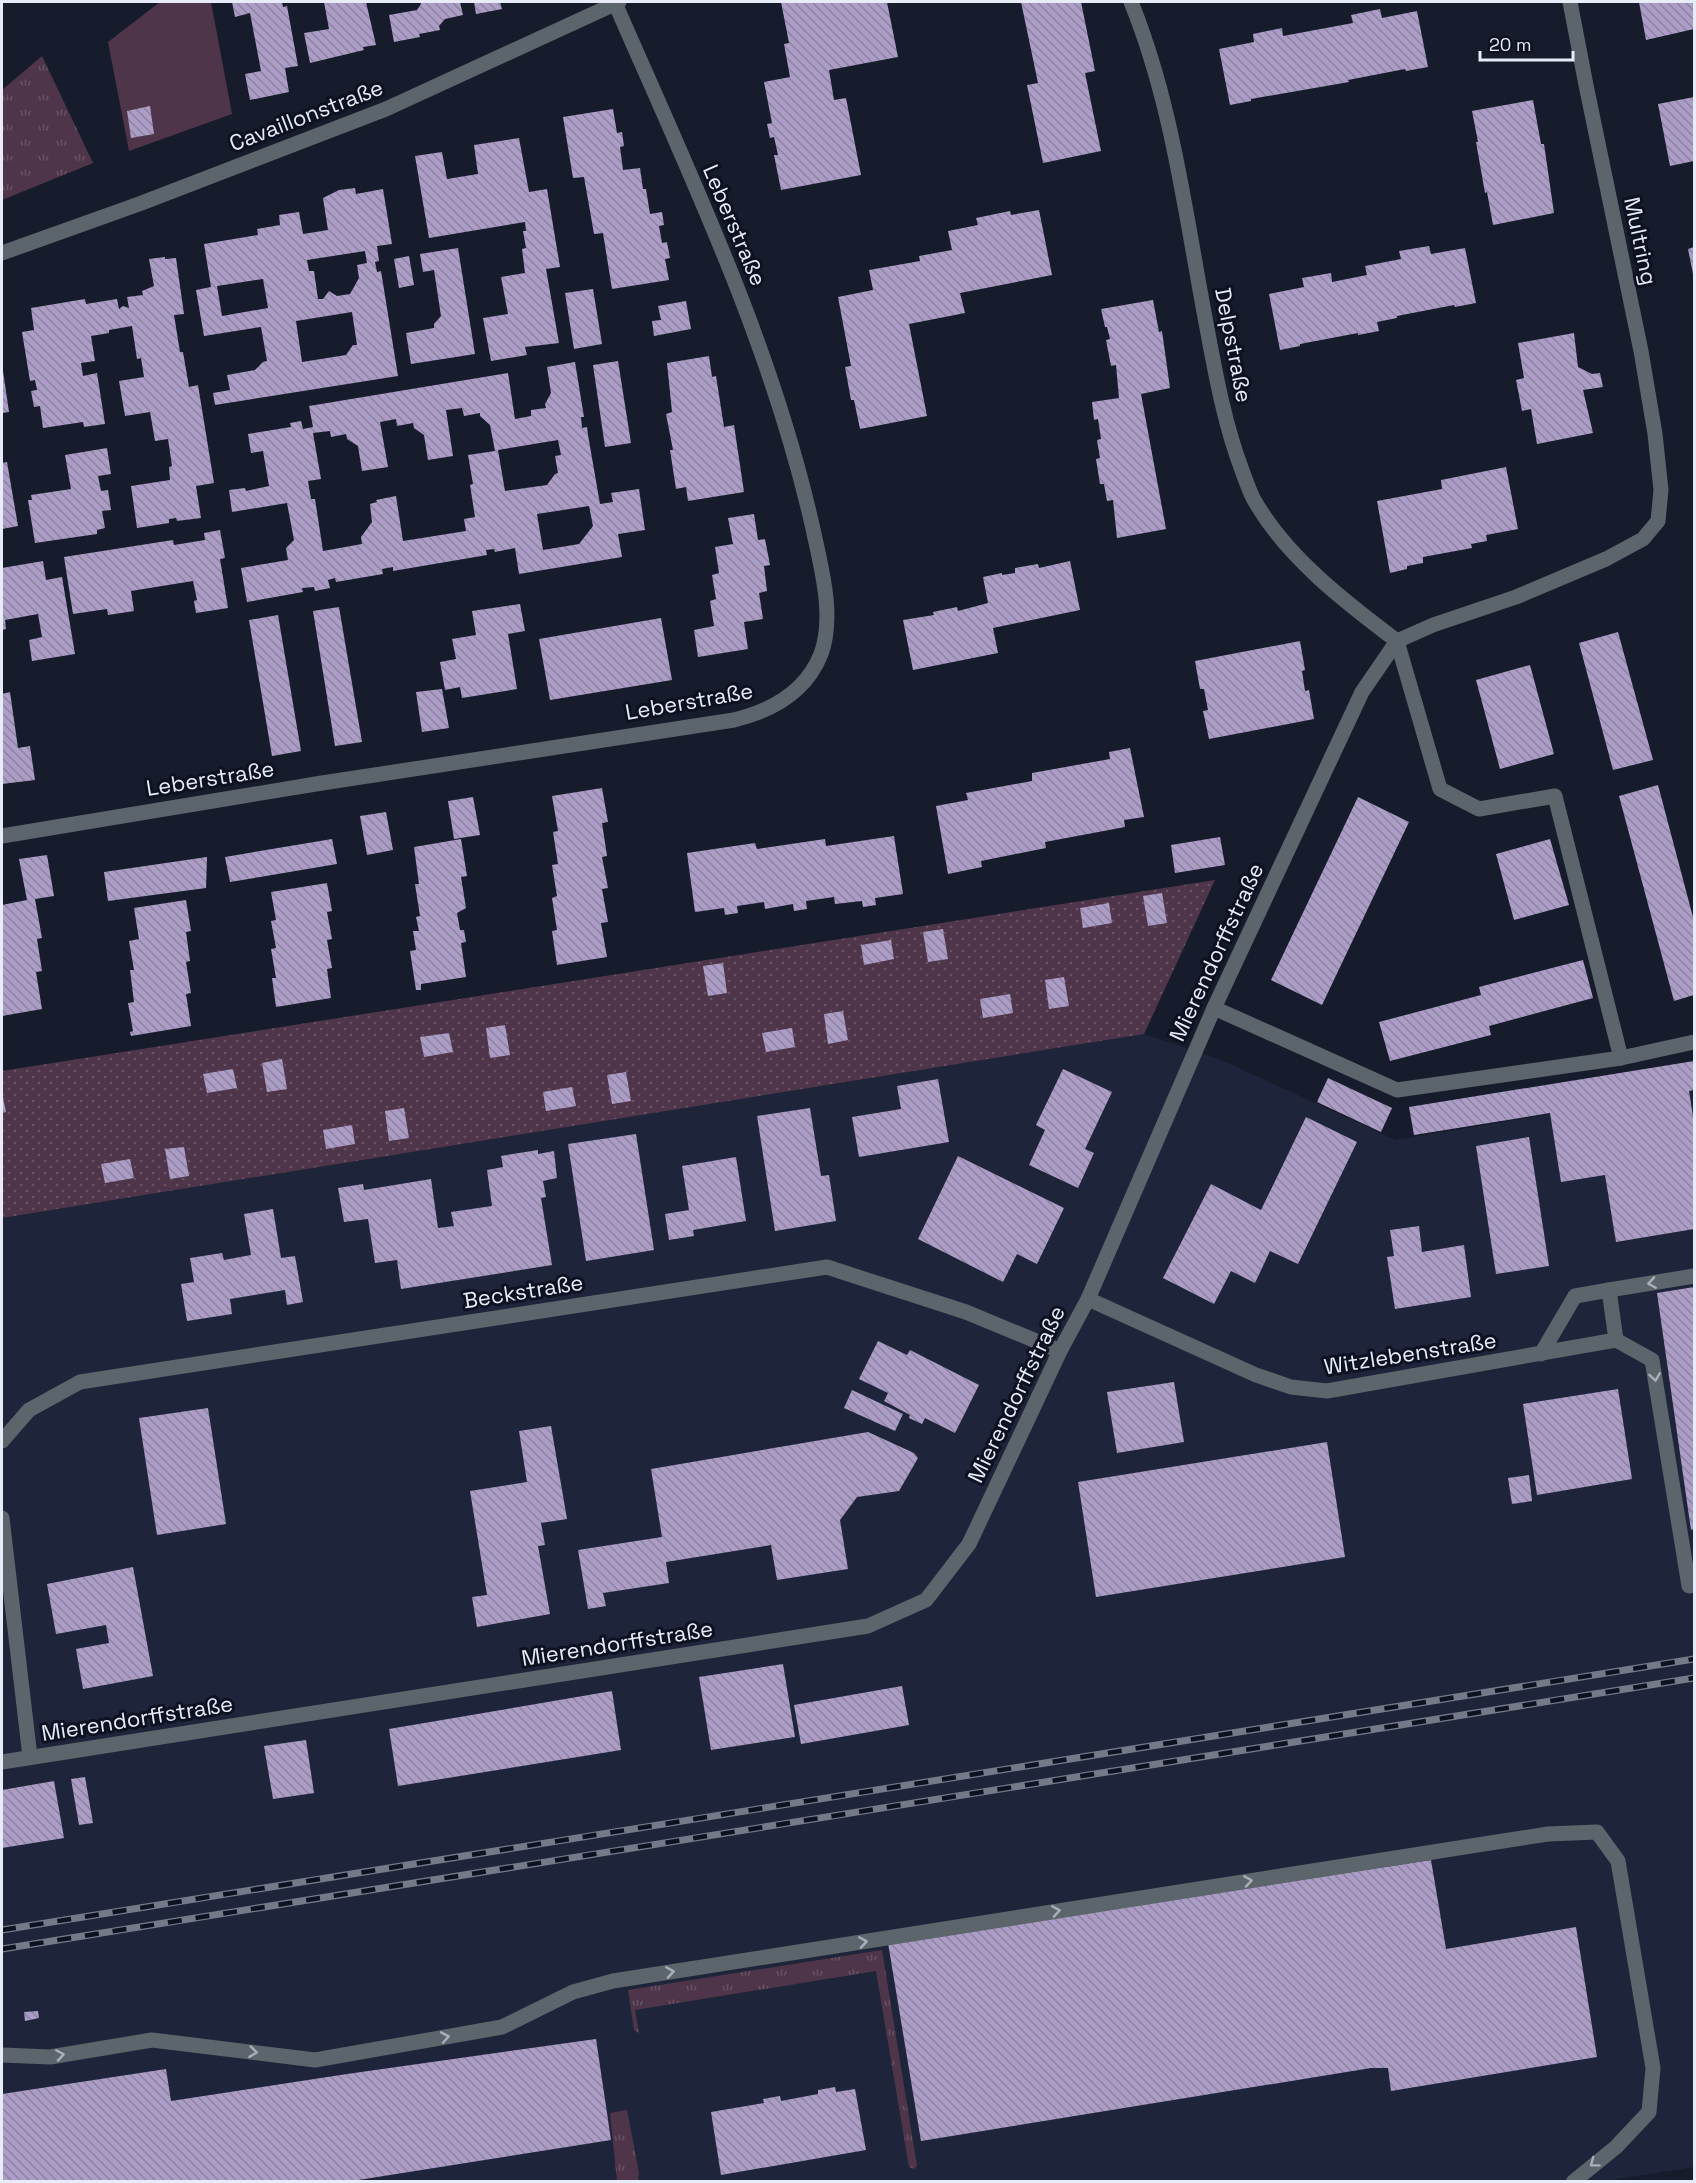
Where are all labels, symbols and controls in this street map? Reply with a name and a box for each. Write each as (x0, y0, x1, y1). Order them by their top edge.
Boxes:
scale bar (1480, 24, 1573, 62)
text: 20 m (1489, 33, 1532, 56)
street label: Cavaillonstraße (225, 73, 387, 157)
street label: Leberstraße (697, 160, 773, 290)
street label: Multring (1618, 194, 1664, 288)
street label: Delpstraße (1209, 285, 1259, 405)
street label: Leberstraße (623, 676, 755, 726)
street label: Leberstraße (144, 754, 276, 802)
street label: Mierendorffstraße (1162, 858, 1270, 1046)
street label: Beckstraße (461, 1268, 585, 1314)
one-way arrow (1647, 1277, 1656, 1289)
street label: Mierendorffstraße (961, 1301, 1071, 1487)
street label: Witzlebenstraße (1322, 1326, 1498, 1380)
one-way arrow (1648, 1373, 1660, 1382)
street label: Mierendorffstraße (519, 1614, 715, 1672)
street label: Mierendorffstraße (39, 1689, 235, 1747)
one-way arrow (1243, 1875, 1253, 1888)
one-way arrow (1051, 1906, 1060, 1918)
one-way arrow (858, 1936, 868, 1949)
one-way arrow (666, 1967, 675, 1979)
one-way arrow (440, 2031, 450, 2044)
one-way arrow (248, 2045, 257, 2058)
one-way arrow (54, 2049, 64, 2062)
one-way arrow (1590, 2156, 1601, 2167)

